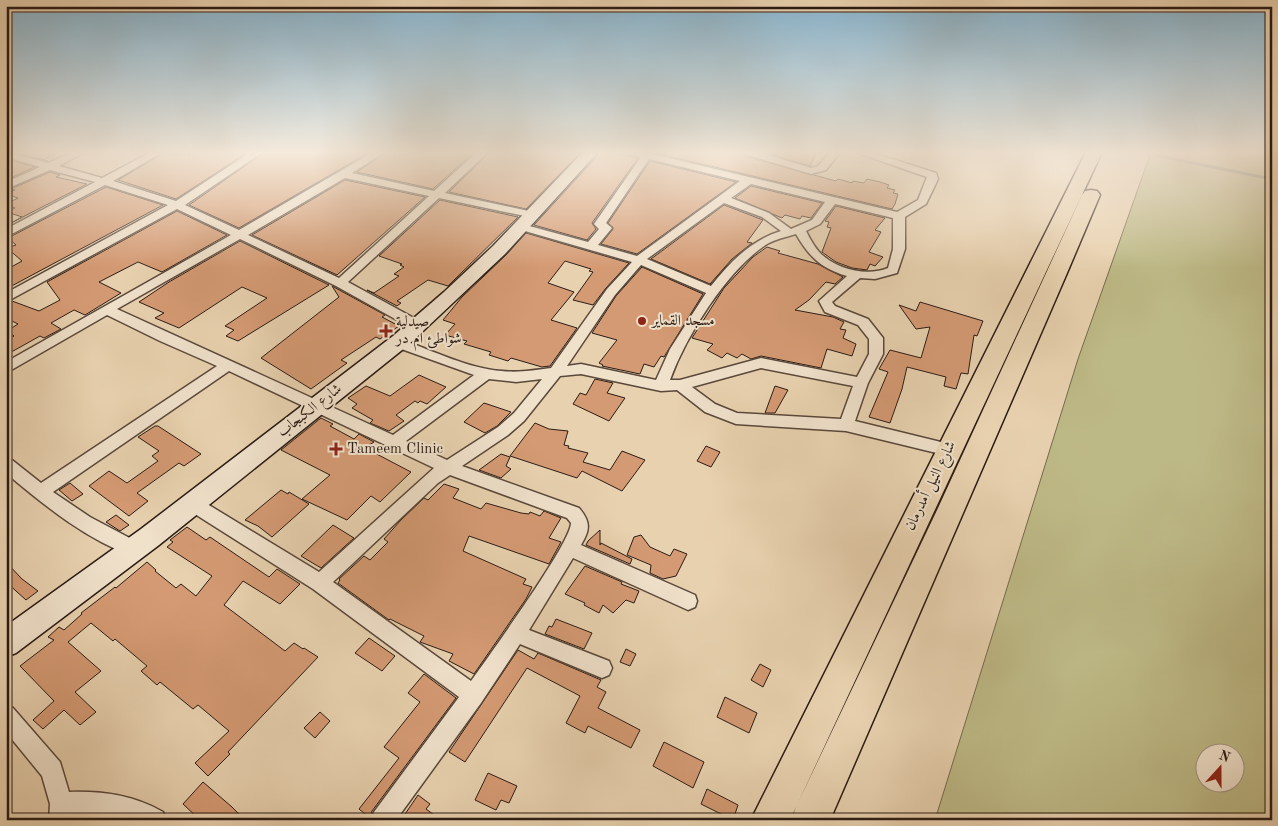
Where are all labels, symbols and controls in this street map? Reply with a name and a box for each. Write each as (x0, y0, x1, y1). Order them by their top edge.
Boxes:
place label: مسجد القماير (650, 314, 715, 329)
place label: صيدلية شواطئ ام در (394, 315, 461, 351)
marker: مسجد القماير (636, 315, 648, 327)
marker: صيدلية شواطئ ام در (380, 325, 392, 337)
street label: شارع الكبجاب (274, 380, 347, 444)
street label: شارع النيل أمدرمان (898, 437, 963, 535)
marker: Tameem Clinic (329, 442, 343, 456)
place label: Tameem Clinic (347, 442, 443, 457)
north arrow (1196, 744, 1246, 794)
text: N (1217, 748, 1232, 765)

